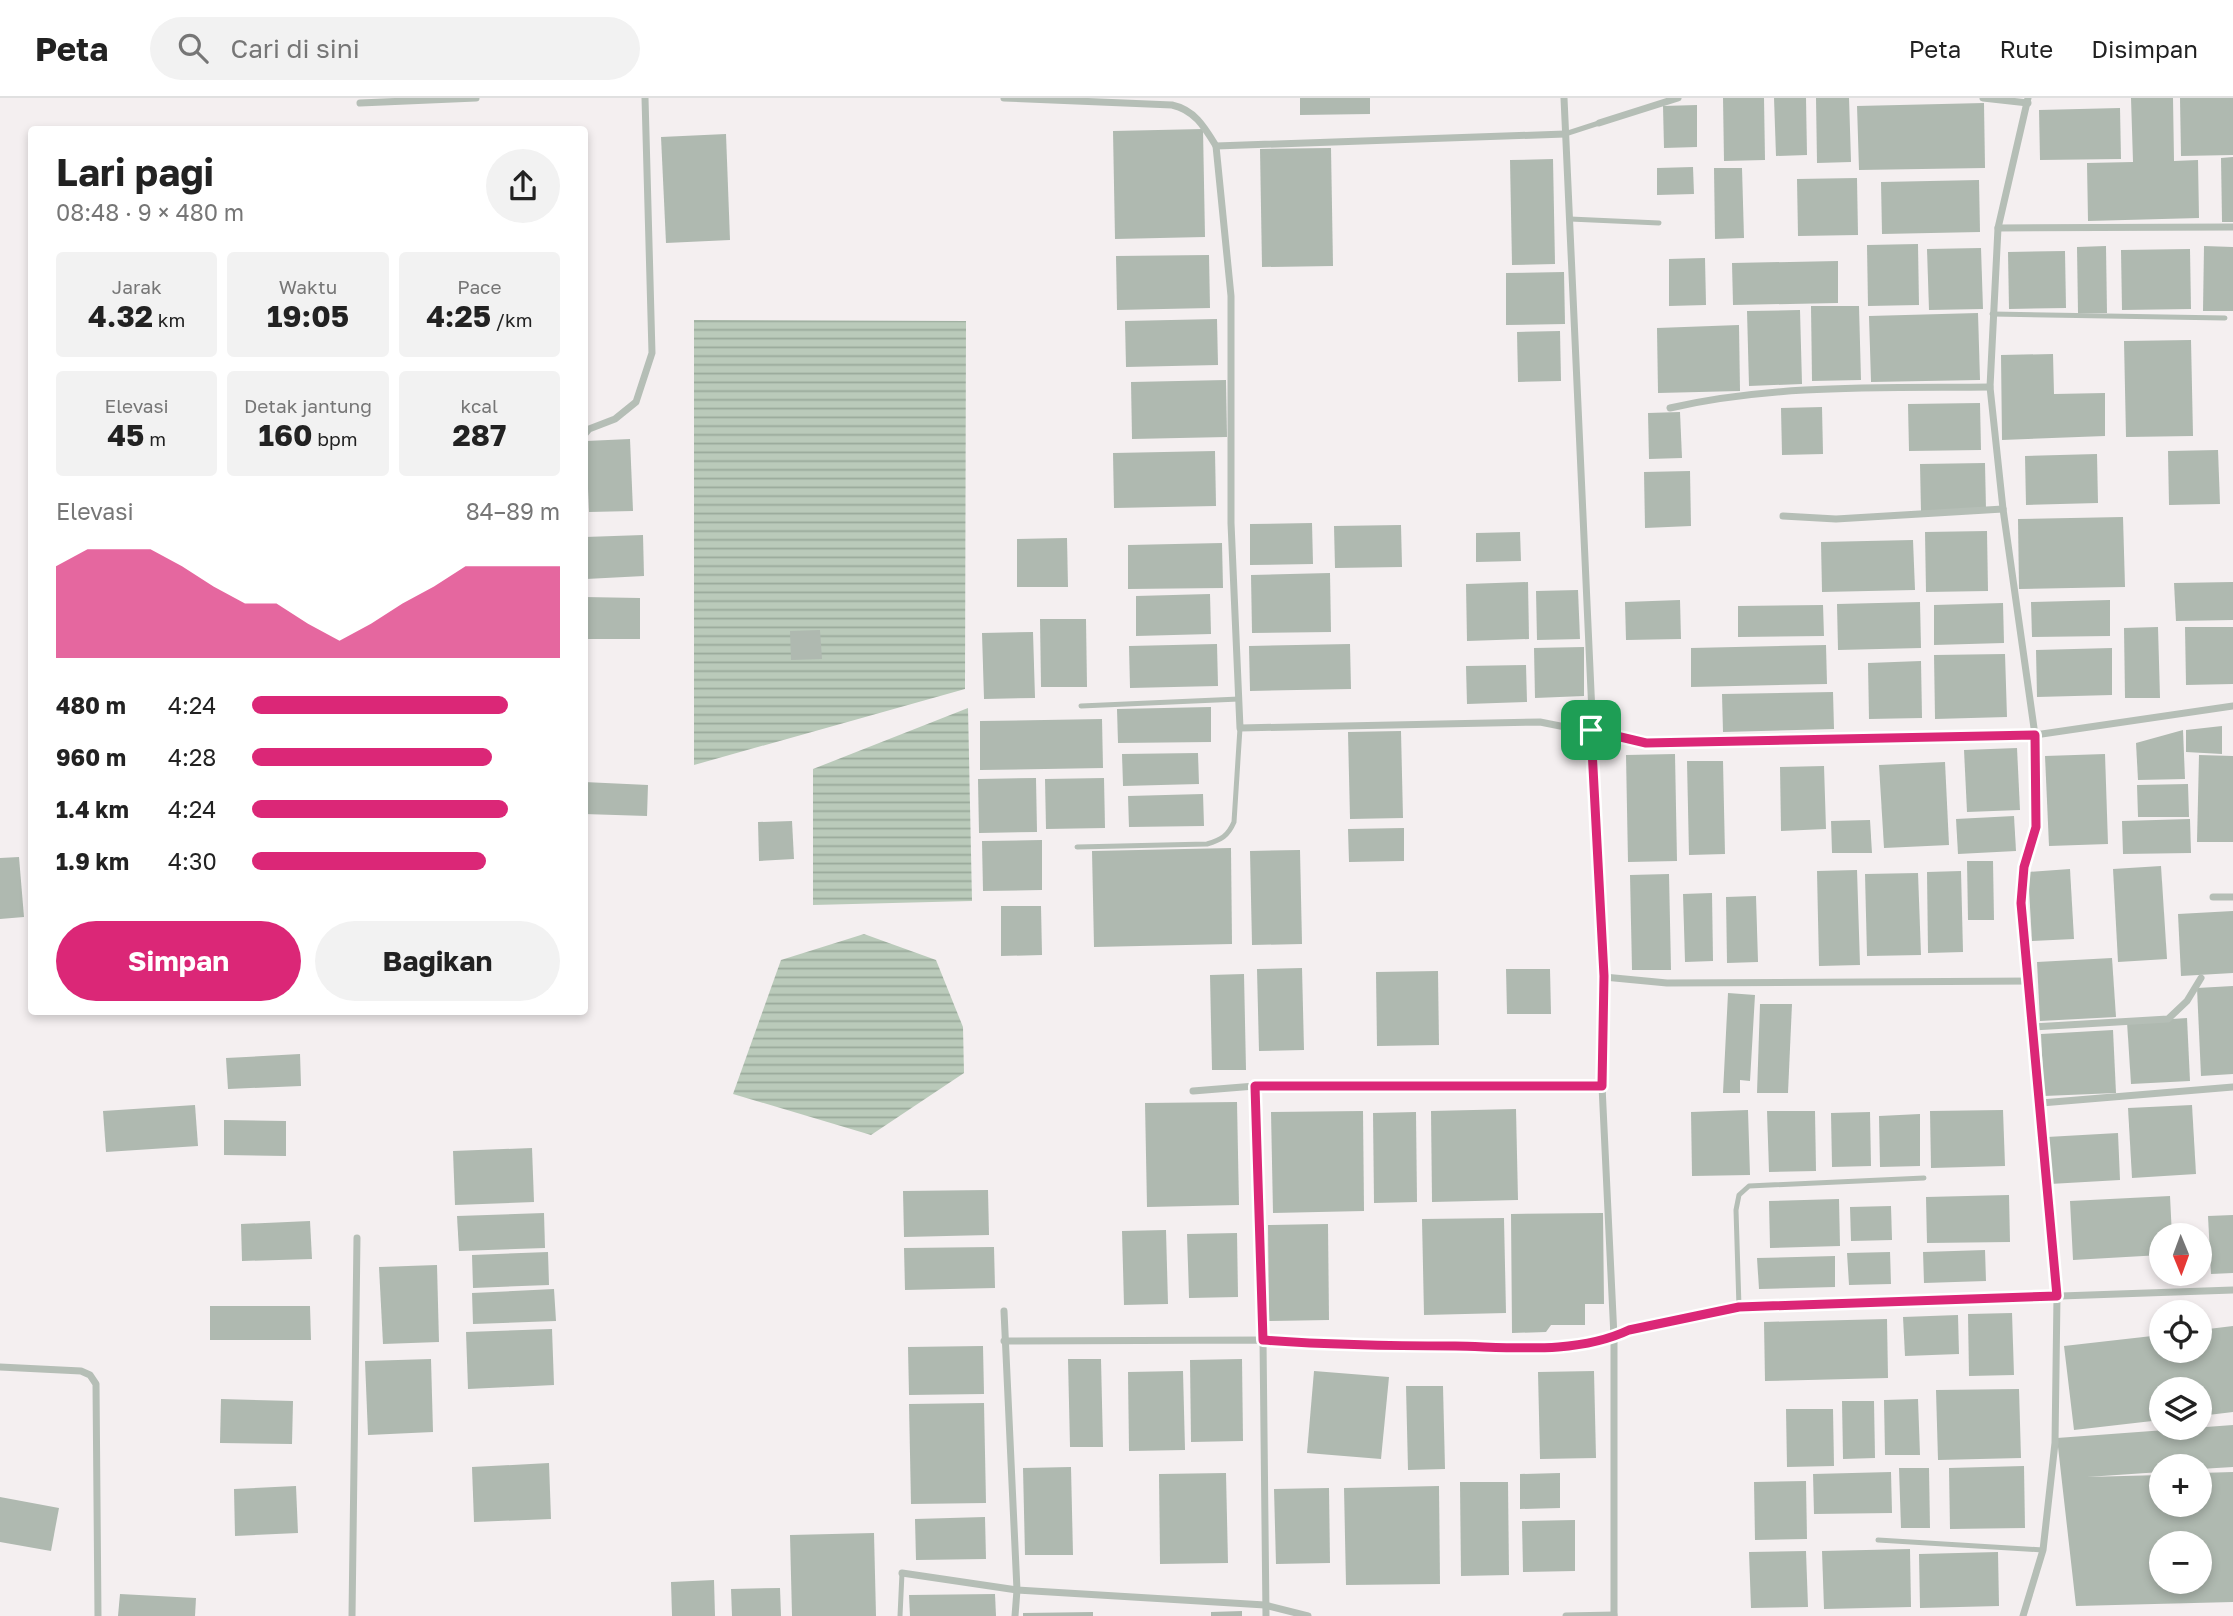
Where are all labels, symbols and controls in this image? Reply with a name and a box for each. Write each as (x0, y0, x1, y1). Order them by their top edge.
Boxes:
search box (150, 17, 640, 80)
text: Peta (35, 29, 108, 68)
icon: search (174, 29, 212, 67)
text: Cari di sini (230, 33, 360, 64)
text: Peta (1909, 34, 1961, 63)
text: Rute (1999, 34, 2053, 63)
text: Disimpan (2091, 34, 2198, 63)
text: Lari pagi (56, 149, 214, 194)
button: share (486, 149, 560, 223)
text: 08:48 · 9 × 480 m (56, 198, 244, 226)
text: Jarak (112, 275, 162, 298)
text: Waktu (279, 275, 337, 298)
text: Pace (457, 275, 502, 298)
text: 4.32 (88, 298, 153, 334)
text: 19:05 (267, 298, 349, 334)
text: 4:25 (426, 298, 491, 334)
text: km (153, 308, 185, 331)
text: /km (491, 308, 533, 331)
text: Elevasi (105, 394, 169, 417)
text: Detak jantung (244, 394, 372, 417)
text: kcal (461, 394, 498, 417)
text: 45 (107, 417, 144, 453)
text: 160 (259, 417, 313, 453)
text: 287 (452, 417, 506, 453)
text: m (144, 427, 166, 450)
text: bpm (313, 427, 357, 450)
text: Elevasi (56, 497, 134, 525)
text: 84–89 m (466, 497, 560, 525)
text: 480 m (56, 691, 126, 719)
text: 4:24 (168, 691, 216, 719)
pin (1561, 700, 1621, 760)
icon: arrive (1572, 711, 1610, 749)
text: 960 m (56, 743, 126, 771)
text: 4:28 (168, 743, 216, 771)
text: 1.4 km (56, 795, 129, 823)
text: 4:24 (168, 795, 216, 823)
text: 1.9 km (56, 847, 129, 875)
text: 4:30 (168, 847, 217, 875)
button: Simpan (56, 921, 301, 1001)
button: Bagikan (315, 921, 560, 1001)
north arrow (2149, 1223, 2212, 1286)
map controls (2149, 1223, 2212, 1594)
button: locate (2149, 1300, 2212, 1363)
button: layers (2149, 1377, 2212, 1440)
button: + (2149, 1454, 2212, 1517)
button: − (2149, 1531, 2212, 1594)

